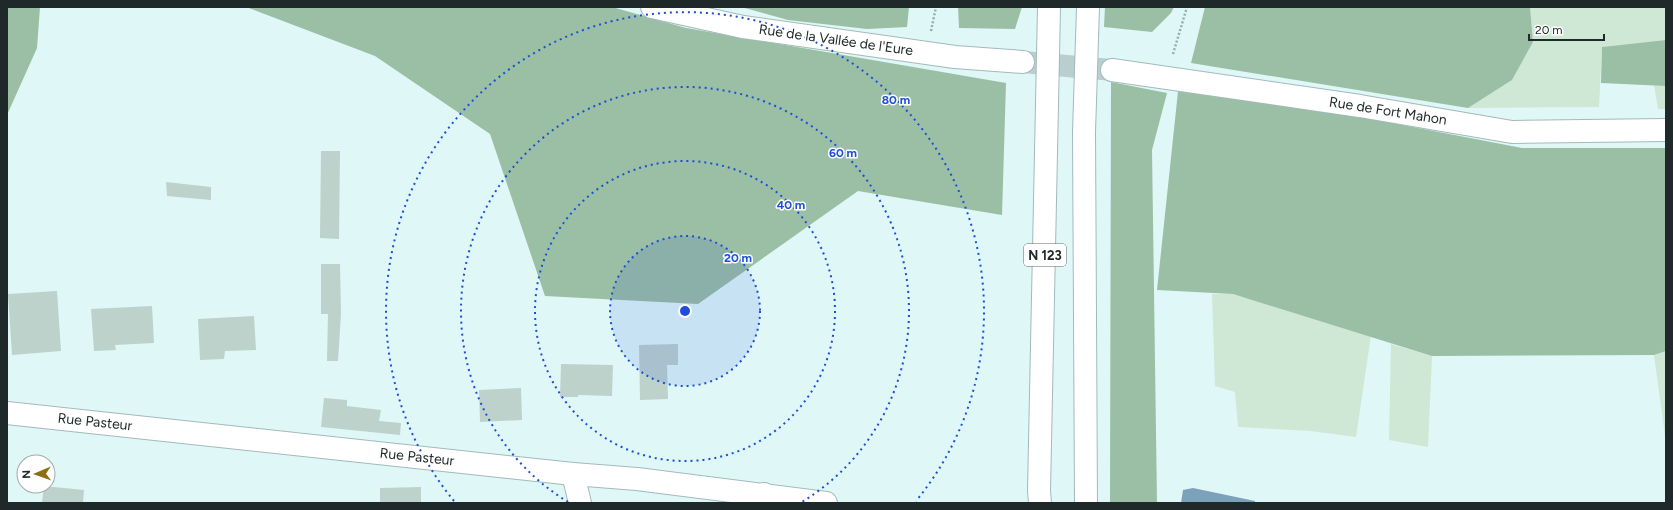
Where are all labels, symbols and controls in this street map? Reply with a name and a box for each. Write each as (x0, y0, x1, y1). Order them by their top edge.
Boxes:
scale bar (1529, 16, 1604, 42)
street label: Rue de la Vallée de l'Eure (758, 21, 915, 59)
text: 20 m (1535, 23, 1563, 37)
text: 80 m (882, 93, 910, 107)
street label: Rue de Fort Mahon (1328, 93, 1448, 129)
text: 60 m (829, 146, 857, 160)
text: 40 m (777, 198, 805, 212)
road number: N 123 (1024, 244, 1066, 266)
text: 20 m (724, 251, 752, 265)
centre of rings (678, 304, 692, 318)
street label: Rue Pasteur (57, 410, 133, 434)
street label: Rue Pasteur (379, 445, 455, 469)
north arrow (16, 454, 56, 494)
text: N (20, 470, 33, 479)

